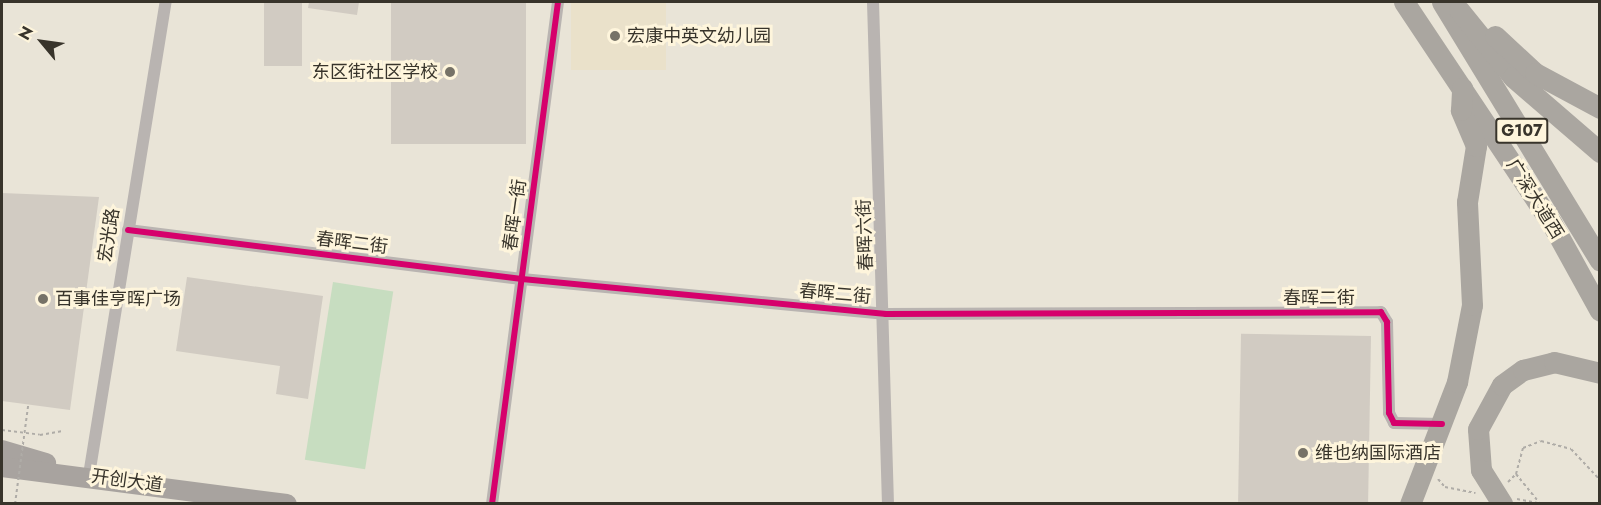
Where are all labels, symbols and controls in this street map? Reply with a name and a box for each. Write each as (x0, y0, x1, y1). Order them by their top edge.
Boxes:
north arrow (12, 12, 72, 72)
text: N (13, 22, 39, 44)
place label: 宏康中英文幼儿园 (627, 25, 771, 47)
marker: 宏康中英文幼儿园 (608, 29, 622, 43)
place label: 东区街社区学校 (312, 61, 438, 83)
marker: 东区街社区学校 (443, 65, 457, 79)
road number: G107 (1495, 118, 1549, 144)
street label: 广深大道西 (1502, 155, 1568, 243)
street label: 春晖一街 (499, 178, 531, 252)
street label: 春晖六街 (853, 199, 877, 271)
street label: 宏光路 (94, 207, 124, 263)
street label: 春晖二街 (315, 228, 389, 258)
street label: 春晖二街 (798, 280, 872, 308)
street label: 春晖二街 (1283, 287, 1355, 309)
place label: 百事佳亨晖广场 (55, 288, 181, 310)
marker: 百事佳亨晖广场 (36, 292, 50, 306)
place label: 维也纳国际酒店 (1315, 442, 1441, 464)
marker: 维也纳国际酒店 (1296, 446, 1310, 460)
street label: 开创大道 (90, 465, 164, 497)

